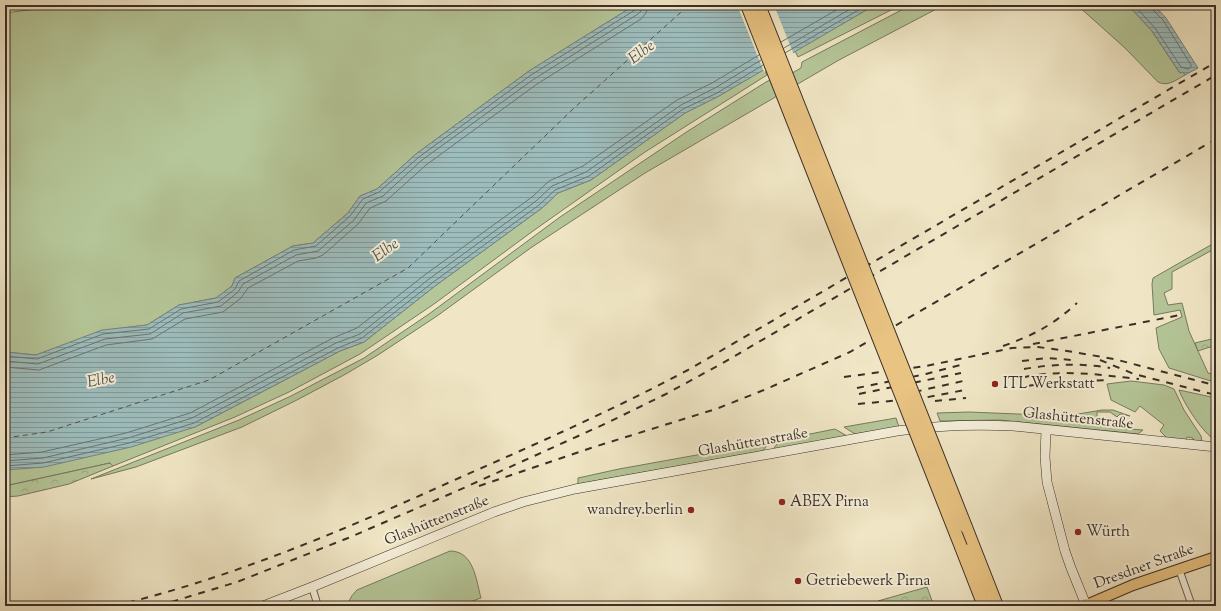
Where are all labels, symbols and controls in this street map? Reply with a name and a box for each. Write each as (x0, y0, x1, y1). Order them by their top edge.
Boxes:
water label: Elbe (624, 35, 660, 71)
water label: Elbe (368, 233, 404, 269)
water label: Elbe (85, 367, 117, 395)
place label: ITL Werkstatt (1003, 374, 1095, 395)
marker: ITL Werkstatt (990, 379, 1000, 389)
street label: Glashüttenstraße (1022, 403, 1134, 435)
street label: Glashüttenstraße (696, 423, 810, 463)
street label: Glashüttenstraße (382, 490, 492, 552)
place label: ABEX Pirna (790, 492, 869, 513)
marker: ABEX Pirna (777, 497, 787, 507)
place label: wandrey.berlin (587, 500, 683, 521)
marker: wandrey.berlin (686, 505, 696, 515)
place label: Würth (1086, 522, 1130, 543)
marker: Würth (1073, 527, 1083, 537)
street label: Dresdner Straße (1091, 539, 1197, 595)
place label: Getriebewerk Pirna (806, 571, 931, 592)
marker: Getriebewerk Pirna (793, 576, 803, 586)

